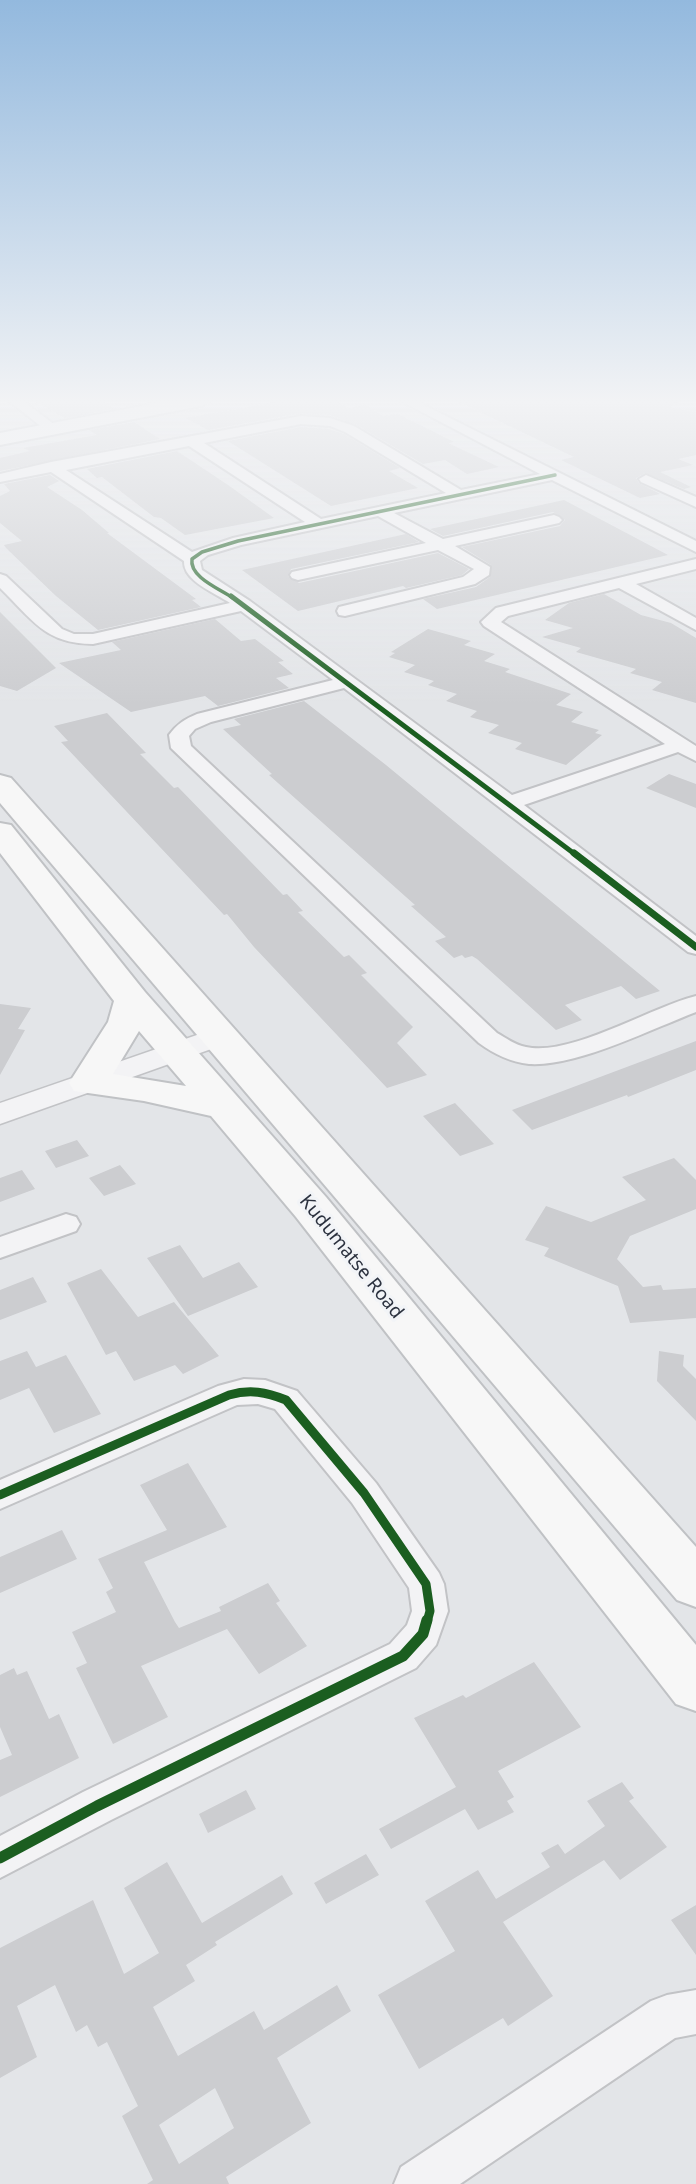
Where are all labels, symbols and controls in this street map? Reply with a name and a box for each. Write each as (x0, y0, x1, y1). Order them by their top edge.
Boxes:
street label: Kudumatse Road (294, 1191, 408, 1323)

